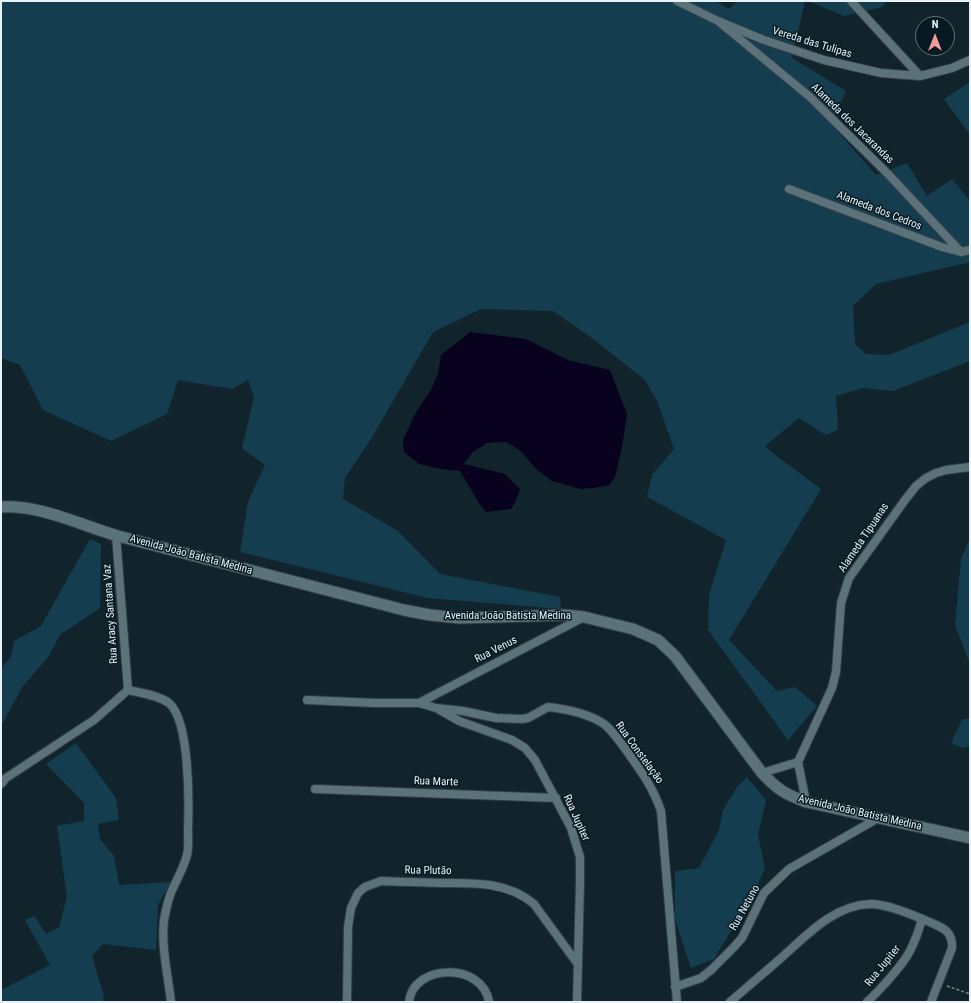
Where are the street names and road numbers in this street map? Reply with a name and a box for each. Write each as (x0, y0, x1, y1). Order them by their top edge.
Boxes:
street label: Vereda das Tulipas (771, 25, 853, 61)
street label: Alameda dos Jacarandas (808, 81, 896, 167)
street label: Alameda dos Cedros (835, 189, 923, 233)
street label: Alameda Tipuanas (836, 501, 892, 575)
street label: Avenida João Batista Medina (128, 532, 254, 578)
street label: Rua Aracy Santana Vaz (101, 564, 121, 664)
street label: Avenida João Batista Medina (445, 609, 571, 623)
street label: Rua Venus (473, 634, 519, 666)
street label: Rua Constelação (612, 720, 666, 786)
street label: Rua Marte (414, 775, 458, 789)
street label: Avenida João Batista Medina (797, 792, 923, 834)
street label: Rua Jupiter (560, 793, 592, 843)
street label: Rua Plutão (404, 864, 452, 878)
street label: Rua Netuno (727, 883, 763, 933)
street label: Rua Jupiter (862, 943, 904, 989)

